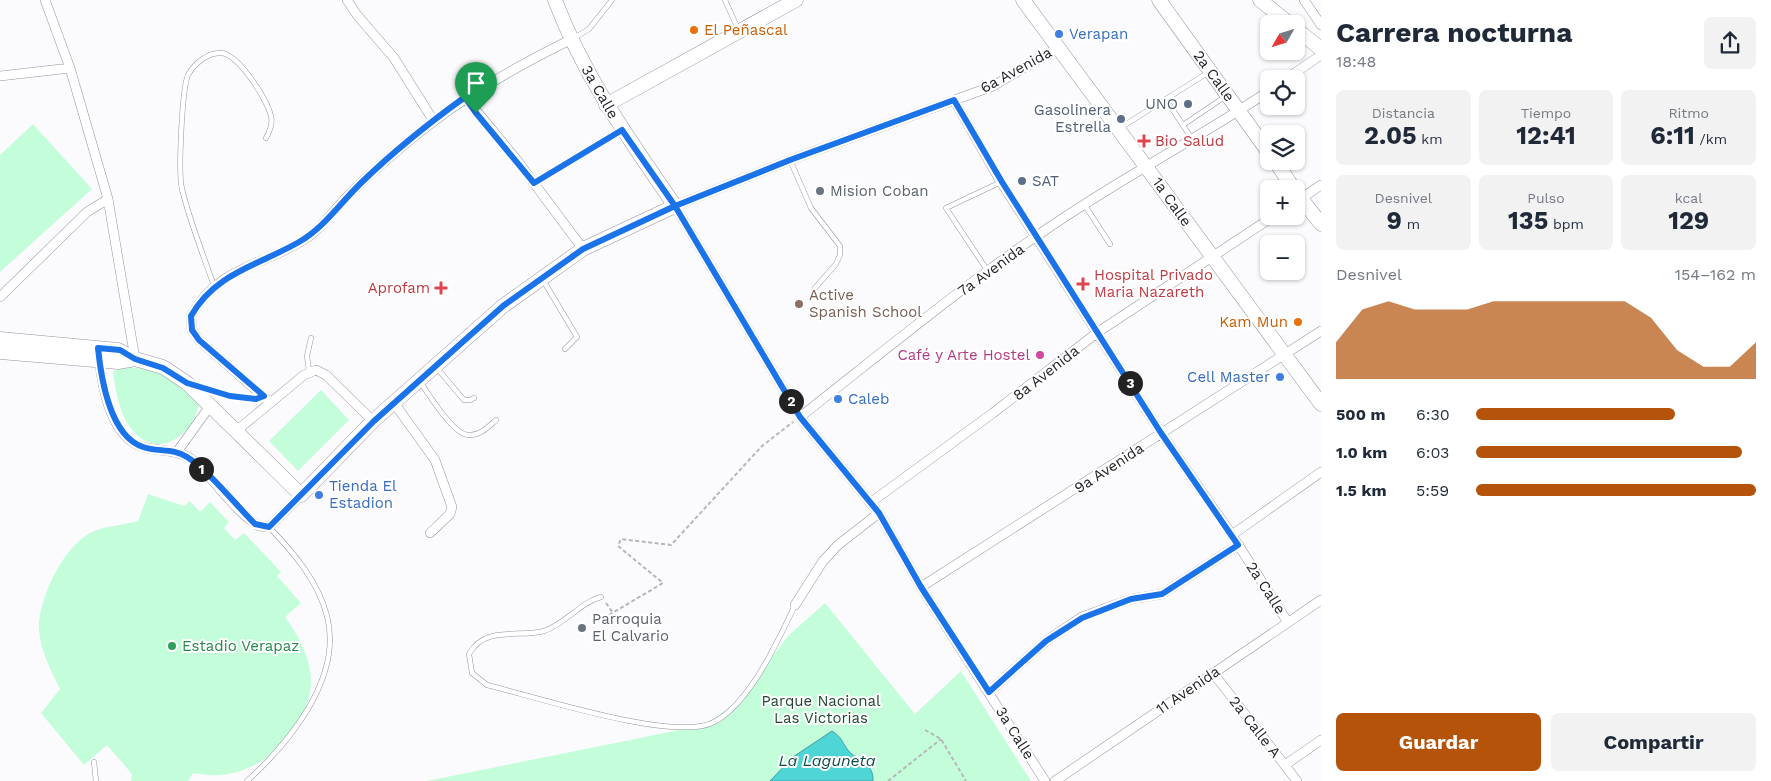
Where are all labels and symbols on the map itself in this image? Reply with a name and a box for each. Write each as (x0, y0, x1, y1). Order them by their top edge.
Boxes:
north arrow (1260, 15, 1305, 60)
place label: El Peñascal (704, 21, 788, 39)
marker: El Peñascal (688, 24, 700, 36)
place label: Verapan (1069, 25, 1128, 43)
marker: Verapan (1053, 28, 1065, 40)
street label: 6a Avenida (977, 43, 1055, 97)
street label: 2a Calle (1189, 47, 1239, 105)
pin (455, 62, 497, 113)
street label: 3a Calle (578, 62, 622, 122)
place label: UNO (1145, 95, 1178, 113)
marker: UNO (1182, 98, 1194, 110)
place label: Gasolinera Estrella (1034, 101, 1112, 136)
marker: Gasolinera Estrella (1115, 113, 1127, 125)
place label: Bio Salud (1155, 132, 1224, 150)
marker: Bio Salud (1137, 134, 1151, 148)
place label: SAT (1032, 172, 1059, 190)
street label: 1a Calle (1149, 174, 1195, 230)
marker: SAT (1016, 175, 1028, 187)
place label: Mision Coban (830, 182, 929, 200)
marker: Mision Coban (814, 185, 826, 197)
street label: 7a Avenida (954, 240, 1028, 300)
place label: Hospital Privado Maria Nazareth (1094, 266, 1213, 301)
marker: Hospital Privado Maria Nazareth (1076, 277, 1090, 291)
place label: Aprofam (368, 279, 430, 297)
marker: Aprofam (434, 281, 448, 295)
place label: Active Spanish School (809, 286, 922, 321)
marker: Active Spanish School (793, 298, 805, 310)
place label: Kam Mun (1219, 313, 1288, 331)
marker: Kam Mun (1292, 316, 1304, 328)
street label: 8a Avenida (1009, 341, 1083, 404)
place label: Café y Arte Hostel (897, 346, 1030, 364)
marker: Café y Arte Hostel (1034, 349, 1046, 361)
place label: Cell Master (1187, 368, 1270, 386)
pin: 3 (1118, 370, 1142, 396)
marker: Cell Master (1274, 371, 1286, 383)
pin: 2 (778, 388, 804, 414)
place label: Caleb (848, 390, 889, 408)
marker: Caleb (832, 393, 844, 405)
street label: 9a Avenida (1071, 439, 1147, 497)
pin: 1 (188, 456, 214, 482)
place label: Tienda El Estadion (329, 477, 397, 512)
marker: Tienda El Estadion (313, 489, 325, 501)
street label: 2a Calle (1242, 559, 1290, 617)
place label: Parroquia El Calvario (592, 610, 669, 645)
marker: Parroquia El Calvario (576, 622, 588, 634)
place label: Estadio Verapaz (182, 637, 299, 655)
marker: Estadio Verapaz (166, 640, 178, 652)
street label: 11 Avenida (1153, 662, 1224, 718)
park label: Parque Nacional Las Victorias (761, 692, 881, 727)
street label: 2a Calle A (1225, 693, 1285, 761)
street label: 3a Calle (992, 703, 1038, 763)
water label: La Laguneta (778, 751, 876, 770)

